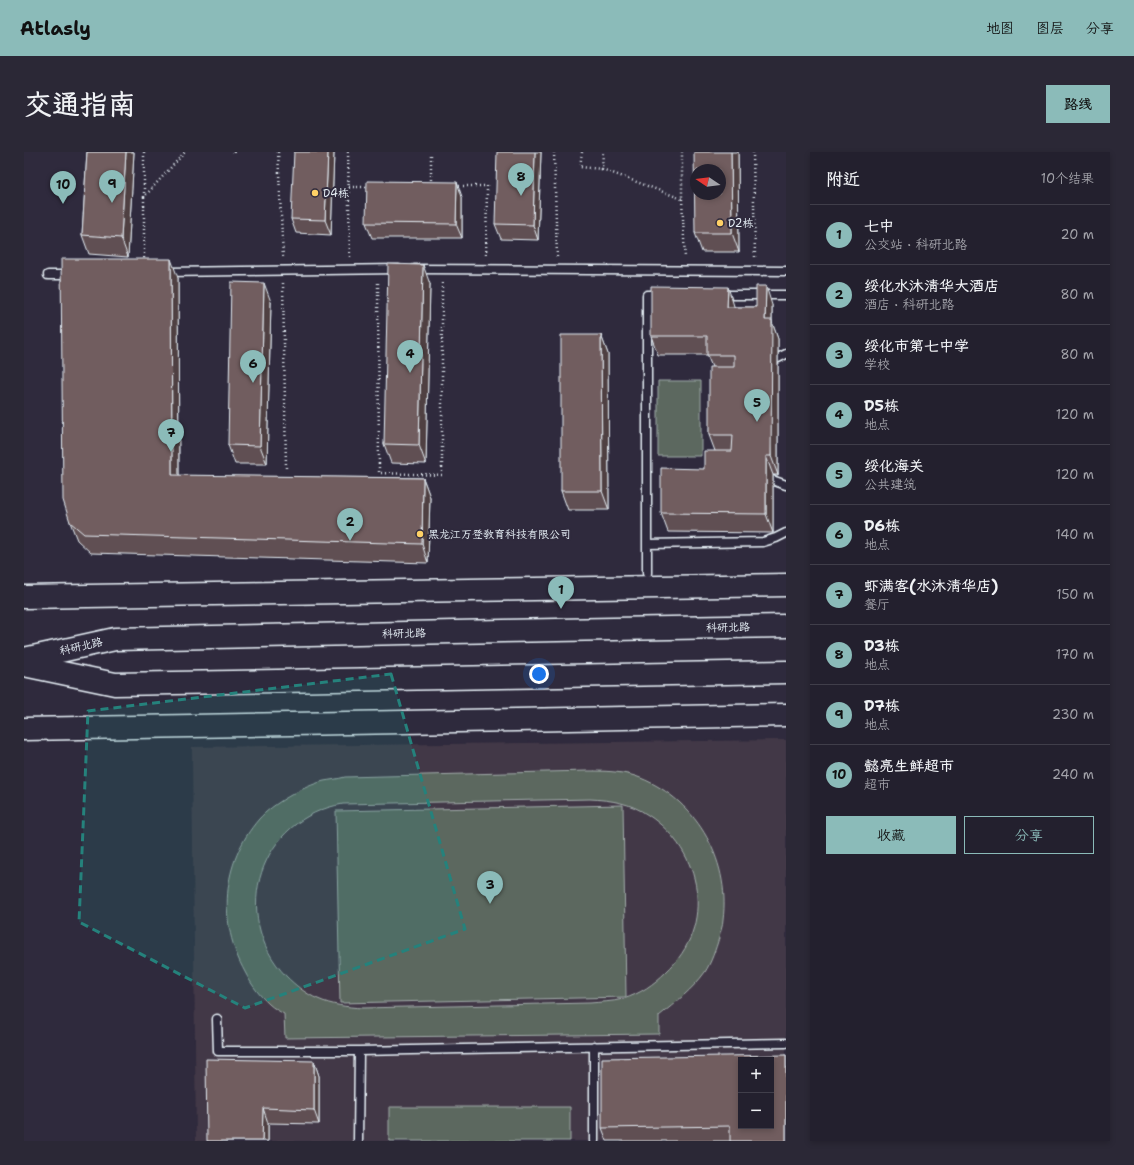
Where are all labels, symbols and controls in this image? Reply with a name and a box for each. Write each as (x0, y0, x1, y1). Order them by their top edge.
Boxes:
text: Atlasly (20, 16, 91, 41)
text: 地图 (986, 19, 1014, 37)
text: 图层 (1036, 19, 1064, 37)
text: 分享 (1086, 19, 1114, 37)
text: 交通指南 (24, 85, 136, 123)
button: 路线 (1046, 85, 1110, 123)
pin: 8 (508, 163, 534, 196)
north arrow (690, 164, 726, 200)
text: 附近 (826, 168, 860, 190)
pin: 9 (99, 170, 125, 203)
text: 10个结果 (1041, 170, 1094, 187)
pin: 10 (50, 171, 76, 204)
place label: D4栋 (323, 186, 349, 201)
marker: D4栋 (310, 188, 320, 198)
place label: D2栋 (728, 216, 753, 231)
text: 七中 (864, 216, 894, 236)
marker: D2栋 (715, 218, 725, 228)
text: 1 (836, 226, 842, 243)
text: 20 m (1061, 226, 1094, 243)
text: 公交站 · 科研北路 (864, 236, 968, 253)
text: 绥化水沐清华大酒店 (864, 276, 999, 296)
text: 2 (834, 286, 844, 303)
text: 80 m (1060, 286, 1094, 303)
text: 酒店 · 科研北路 (864, 296, 955, 313)
text: 绥化市第七中学 (864, 336, 969, 356)
pin: 4 (397, 340, 423, 373)
text: 3 (834, 346, 844, 363)
text: 80 m (1060, 346, 1094, 363)
pin: 6 (240, 350, 266, 383)
text: 学校 (864, 356, 890, 373)
pin: 5 (744, 389, 770, 422)
text: D5栋 (864, 396, 899, 416)
text: 4 (834, 406, 844, 423)
text: 120 m (1056, 406, 1094, 423)
text: 地点 (864, 416, 890, 433)
pin: 7 (158, 419, 184, 452)
text: 绥化海关 (864, 456, 924, 476)
text: 5 (835, 466, 843, 483)
text: 120 m (1056, 466, 1094, 483)
text: 公共建筑 (864, 476, 916, 493)
pin: 2 (337, 508, 363, 541)
text: D6栋 (864, 516, 900, 536)
text: 6 (834, 526, 844, 543)
text: 140 m (1055, 526, 1094, 543)
place label: 黑龙江万登教育科技有限公司 (428, 527, 571, 542)
marker: 黑龙江万登教育科技有限公司 (415, 529, 425, 539)
text: 地点 (864, 536, 890, 553)
pin: 1 (548, 576, 574, 609)
text: 虾满客(水沐清华店) (864, 576, 998, 596)
text: 7 (834, 586, 844, 603)
text: 150 m (1056, 586, 1094, 603)
text: 餐厅 (864, 596, 890, 613)
street label: 科研北路 (706, 620, 750, 635)
street label: 科研北路 (382, 626, 426, 641)
street label: 科研北路 (58, 634, 104, 659)
text: D3栋 (864, 636, 900, 656)
text: 8 (834, 646, 844, 663)
text: 170 m (1056, 646, 1094, 663)
text: 地点 (864, 656, 890, 673)
your location (529, 664, 549, 684)
text: D7栋 (864, 696, 900, 716)
text: 9 (834, 706, 844, 723)
text: 230 m (1052, 706, 1094, 723)
text: 地点 (864, 716, 890, 733)
text: 懿亮生鲜超市 (864, 756, 954, 776)
text: 10 (832, 766, 846, 783)
text: 240 m (1052, 766, 1094, 783)
text: 超市 (864, 776, 890, 793)
button: 收藏 (826, 816, 956, 854)
button: 分享 (964, 816, 1094, 854)
pin: 3 (477, 871, 503, 904)
map controls (738, 1057, 774, 1129)
button: + (738, 1057, 774, 1093)
button: − (738, 1093, 774, 1129)

